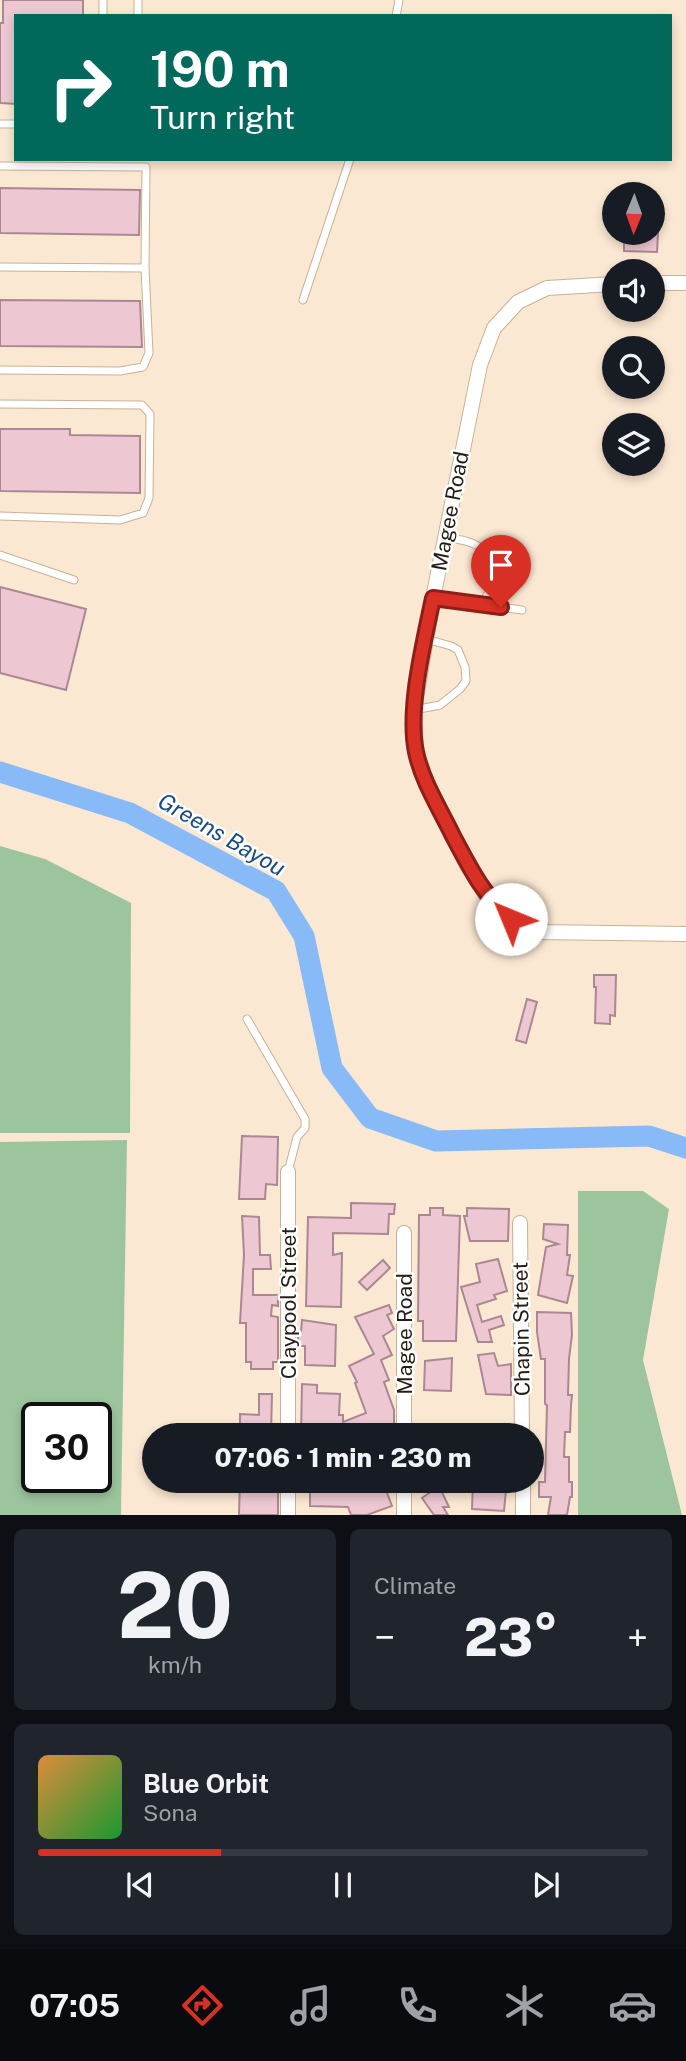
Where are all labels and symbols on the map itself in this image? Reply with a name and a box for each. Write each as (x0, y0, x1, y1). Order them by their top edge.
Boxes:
north arrow (602, 182, 665, 245)
street label: Magee Road (426, 449, 474, 573)
pin (471, 535, 531, 607)
water label: Greens Bayou (153, 787, 291, 881)
position arrow (474, 882, 548, 956)
street label: Claypool Street (276, 1227, 301, 1379)
street label: Chapin Street (507, 1262, 535, 1396)
street label: Magee Road (392, 1273, 417, 1395)
speed limit sign: 30 (21, 1402, 112, 1493)

